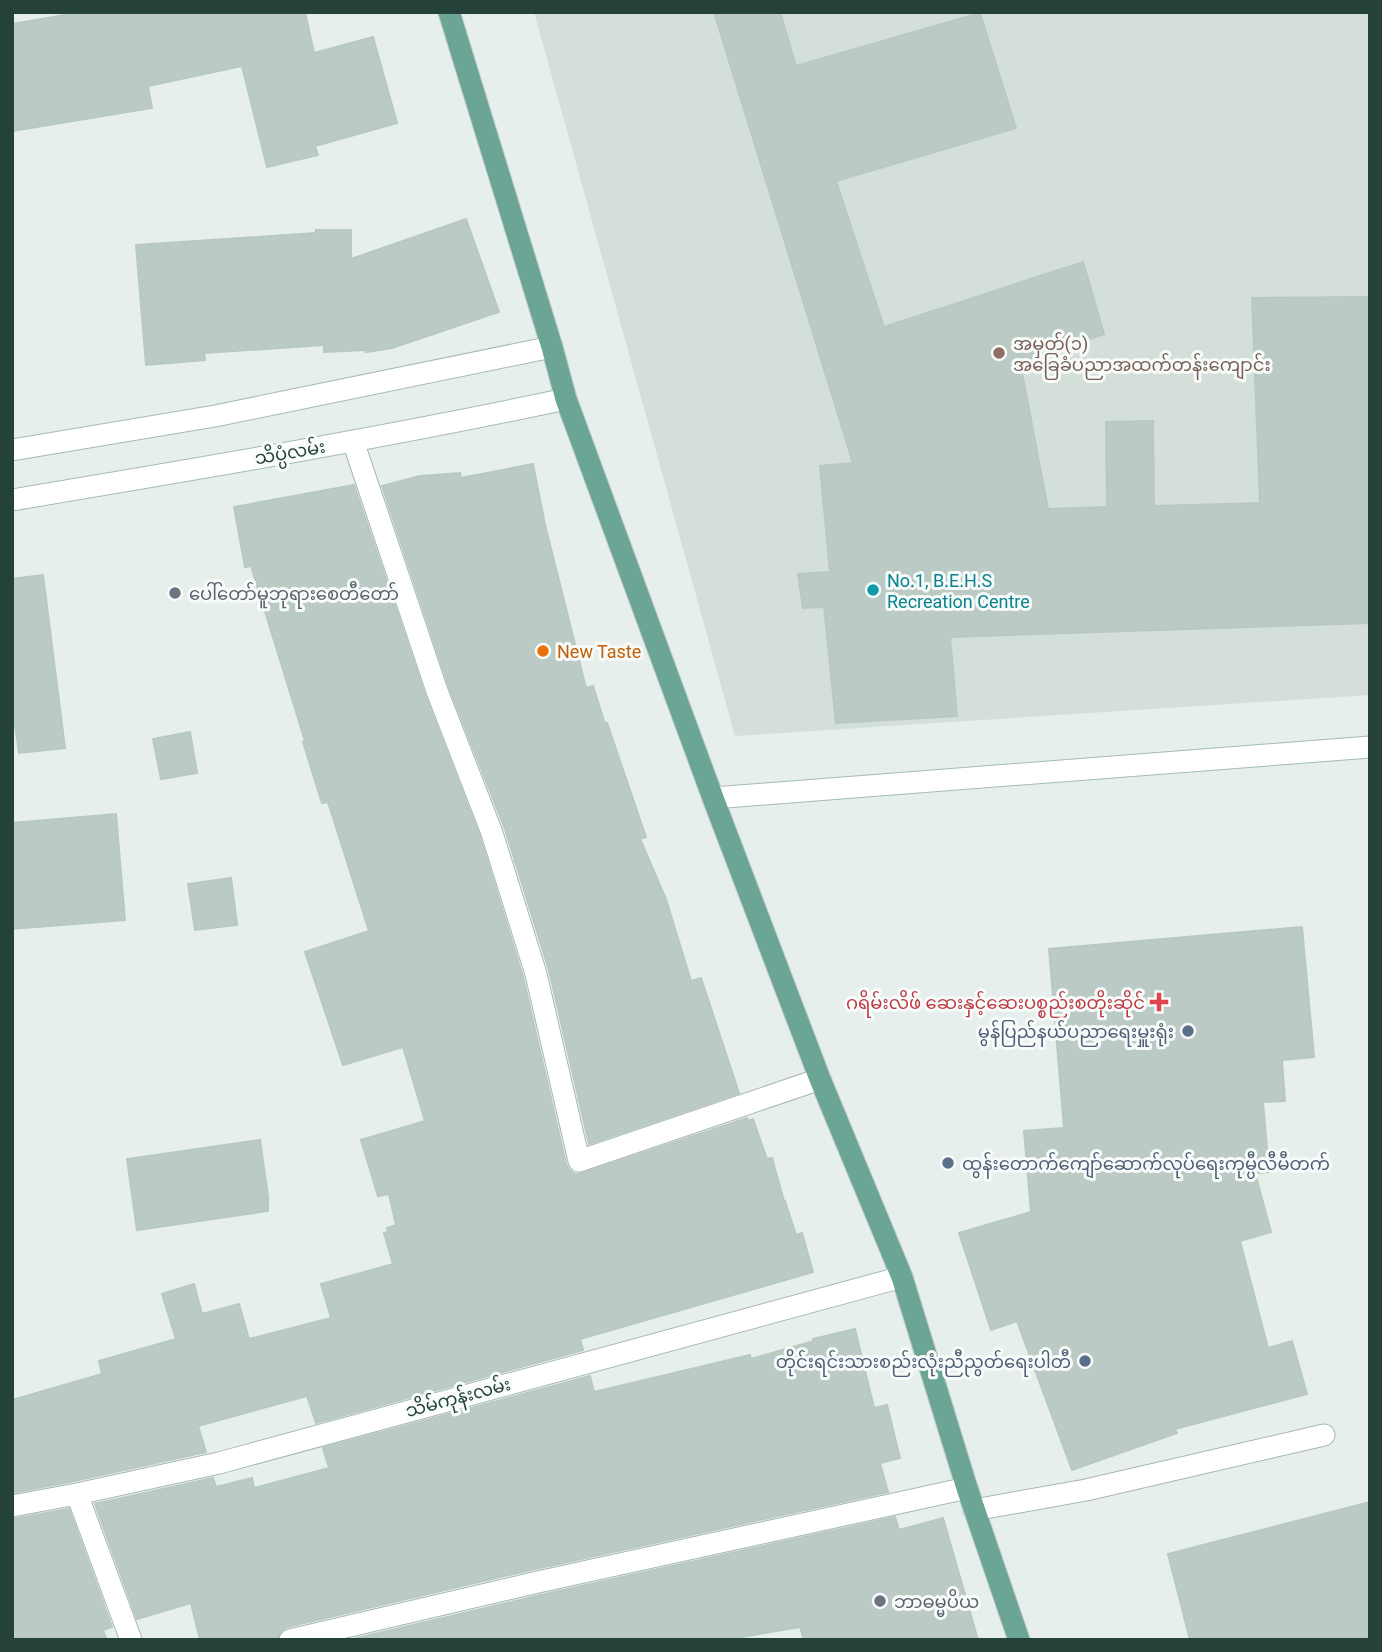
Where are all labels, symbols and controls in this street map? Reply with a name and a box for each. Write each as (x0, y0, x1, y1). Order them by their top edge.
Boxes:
place label: အမှတ်(၁) အခြေခံပညာအထက်တန်းကျောင်း (1013, 331, 1271, 380)
marker: အမှတ်(၁) အခြေခံပညာအထက်တန်းကျောင်း (991, 345, 1007, 361)
street label: သိပ္ပံလမ်း (253, 433, 328, 474)
place label: No.1, B.E.H.S Recreation Centre (887, 570, 1030, 612)
place label: ပေါ်တော်မူဘုရားစေတီတော် (189, 580, 399, 609)
marker: No.1, B.E.H.S Recreation Centre (865, 582, 881, 598)
marker: ပေါ်တော်မူဘုရားစေတီတော် (167, 585, 183, 601)
place label: New Taste (557, 641, 641, 662)
marker: New Taste (535, 643, 551, 659)
place label: ဂရိမ်းလိဖ် ဆေးနှင့်ဆေးပစ္စည်းစတိုးဆိုင် (846, 989, 1145, 1018)
marker: ဂရိမ်းလိဖ် ဆေးနှင့်ဆေးပစ္စည်းစတိုးဆိုင် (1151, 994, 1167, 1010)
place label: မွန်ပြည်နယ်ပညာရေးမှူးရုံး (978, 1019, 1174, 1047)
marker: မွန်ပြည်နယ်ပညာရေးမှူးရုံး (1180, 1023, 1196, 1039)
place label: ထွန်းတောက်ကျော်ဆောက်လုပ်ရေးကုမ္ပီလီမီတက် (962, 1150, 1330, 1179)
marker: ထွန်းတောက်ကျော်ဆောက်လုပ်ရေးကုမ္ပီလီမီတက် (940, 1155, 956, 1171)
place label: တိုင်းရင်းသားစည်းလုံးညီညွတ်ရေးပါတီ (776, 1348, 1071, 1377)
marker: တိုင်းရင်းသားစည်းလုံးညီညွတ်ရေးပါတီ (1077, 1353, 1093, 1369)
street label: သိမ်ကုန်းလမ်း (402, 1370, 514, 1426)
place label: ဘာဓမ္မပိယ (894, 1588, 979, 1617)
marker: ဘာဓမ္မပိယ (872, 1593, 888, 1609)

